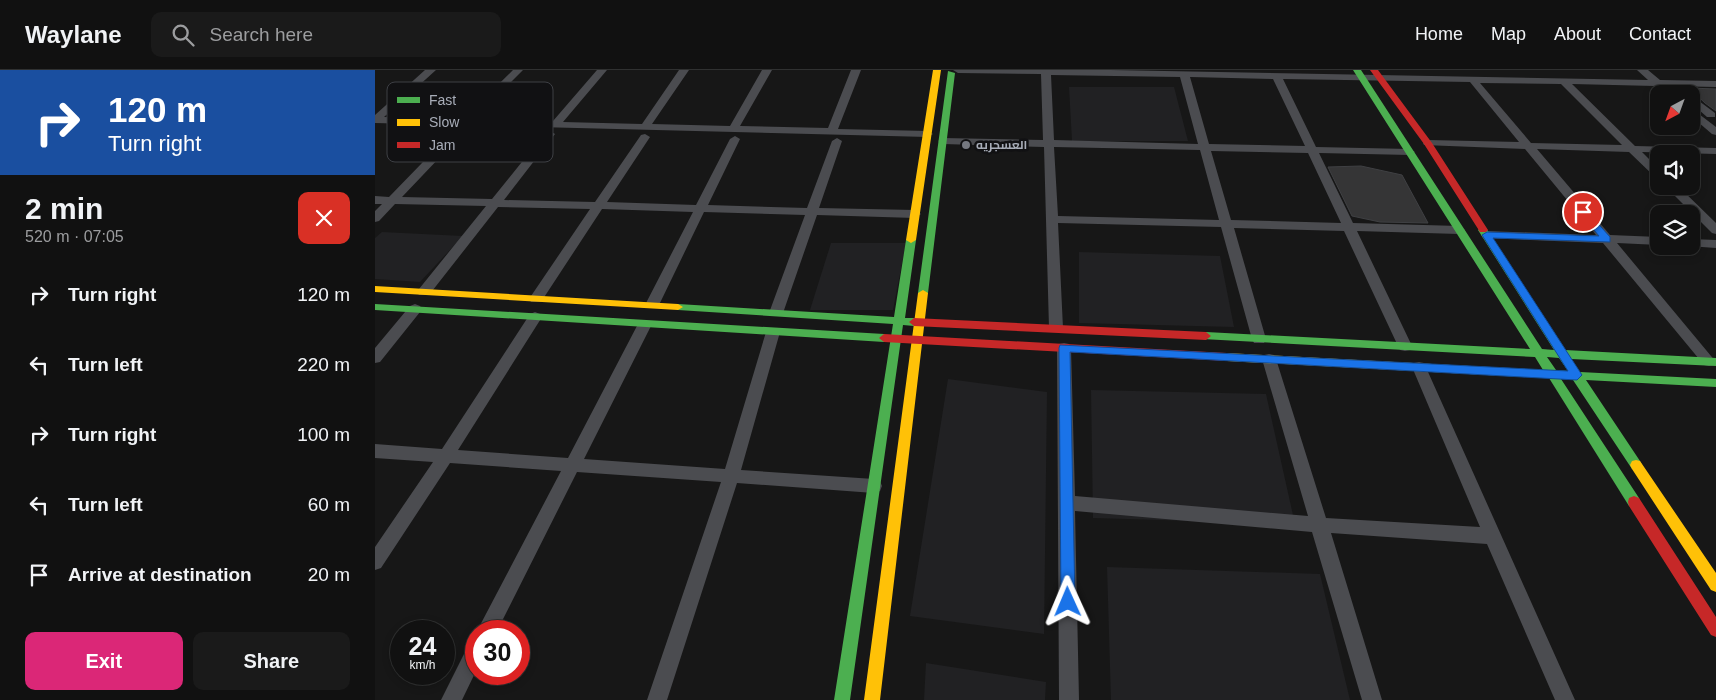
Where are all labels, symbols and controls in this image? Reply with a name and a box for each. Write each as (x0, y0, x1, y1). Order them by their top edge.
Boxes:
search box (151, 12, 501, 57)
text: Waylane (25, 21, 121, 48)
icon: search (169, 21, 197, 49)
text: Search here (209, 24, 313, 45)
text: Home (1415, 24, 1463, 44)
text: Map (1491, 24, 1526, 44)
text: About (1554, 24, 1601, 44)
text: Contact (1629, 24, 1691, 44)
legend (387, 82, 553, 162)
north arrow (1650, 85, 1700, 135)
map controls (1650, 85, 1700, 255)
icon: right (25, 90, 90, 155)
text: 120 m (108, 90, 207, 129)
text: Fast (429, 92, 456, 108)
text: Slow (429, 114, 460, 130)
text: Turn right (108, 131, 201, 156)
text: Jam (429, 137, 455, 153)
place label: العسجريه (976, 138, 1027, 153)
marker: العسجريه (960, 139, 972, 151)
button: sound (1650, 145, 1700, 195)
pin (1562, 191, 1604, 233)
text: 2 min (25, 192, 103, 225)
button: close (298, 192, 350, 244)
icon: arrive (1569, 198, 1597, 226)
button: layers (1650, 205, 1700, 255)
text: 520 m · 07:05 (25, 228, 124, 245)
icon: right (25, 281, 53, 309)
text: Turn right (68, 284, 156, 305)
text: 120 m (297, 284, 350, 305)
icon: left (25, 351, 53, 379)
text: Turn left (68, 354, 143, 375)
text: 220 m (297, 354, 350, 375)
icon: right (25, 421, 53, 449)
text: Turn right (68, 424, 156, 445)
text: 100 m (297, 424, 350, 445)
icon: left (25, 491, 53, 519)
text: Turn left (68, 494, 143, 515)
text: 60 m (308, 494, 350, 515)
icon: arrive (25, 561, 53, 589)
text: Arrive at destination (68, 564, 252, 585)
text: 20 m (308, 564, 350, 585)
position arrow (1041, 575, 1093, 627)
speed limit sign: 30 (465, 620, 530, 685)
button: Exit (25, 632, 183, 690)
button: Share (193, 632, 350, 690)
text: 24 (409, 632, 436, 660)
text: km/h (409, 658, 436, 672)

